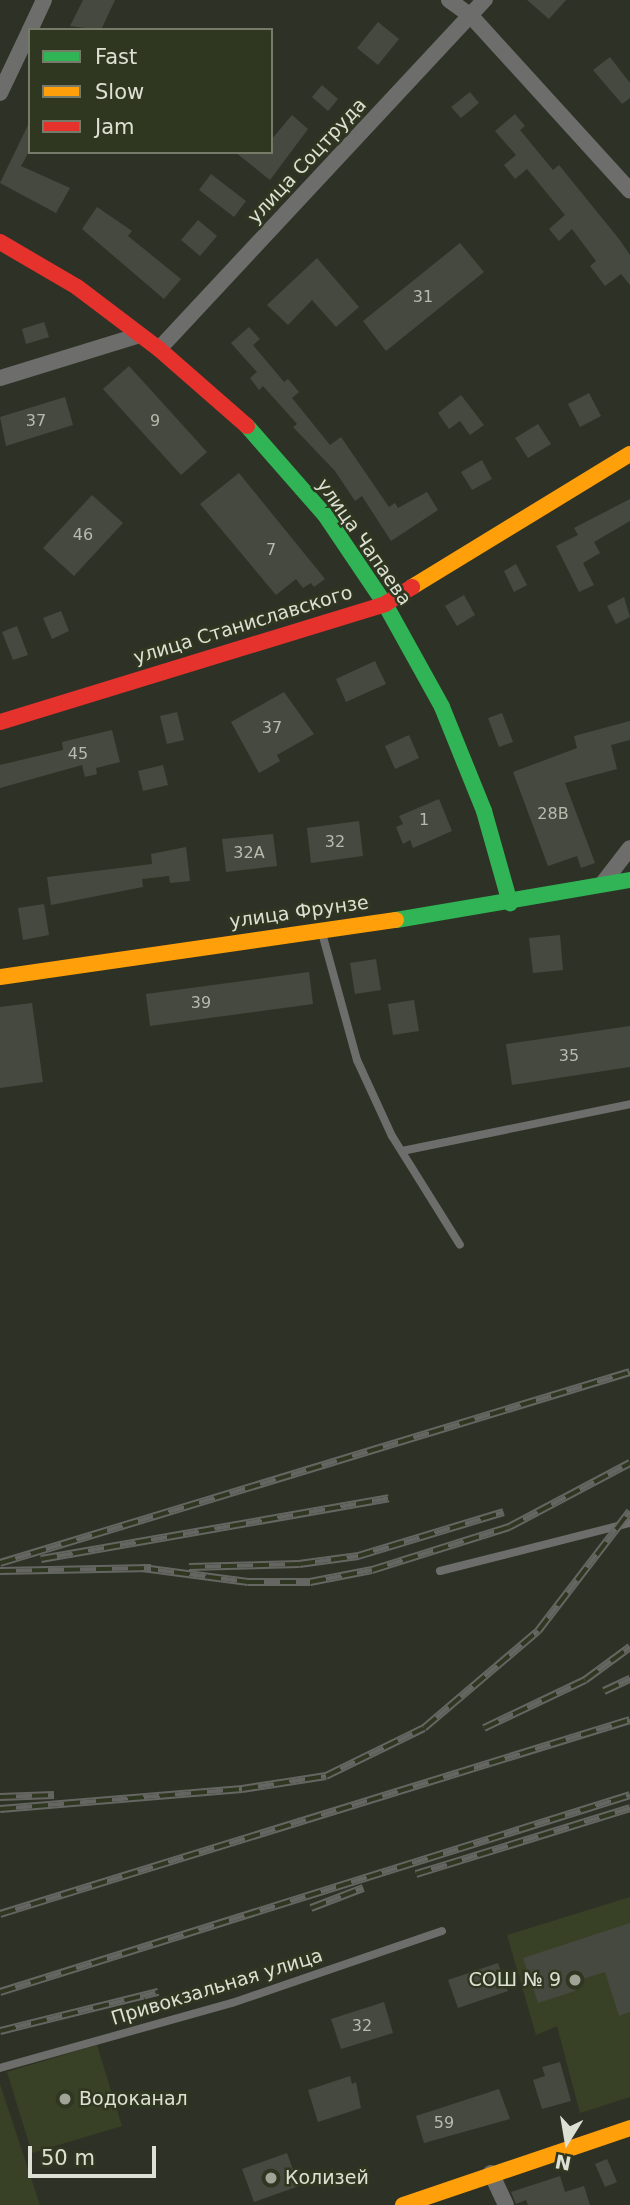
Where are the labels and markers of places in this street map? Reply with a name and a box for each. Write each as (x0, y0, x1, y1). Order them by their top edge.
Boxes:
place label: СОШ № 9 (469, 1969, 561, 1991)
marker: СОШ № 9 (567, 1972, 583, 1988)
place label: Водоканал (79, 2088, 188, 2110)
marker: Водоканал (57, 2091, 73, 2107)
place label: Колизей (285, 2167, 369, 2189)
marker: Колизей (263, 2170, 279, 2186)

